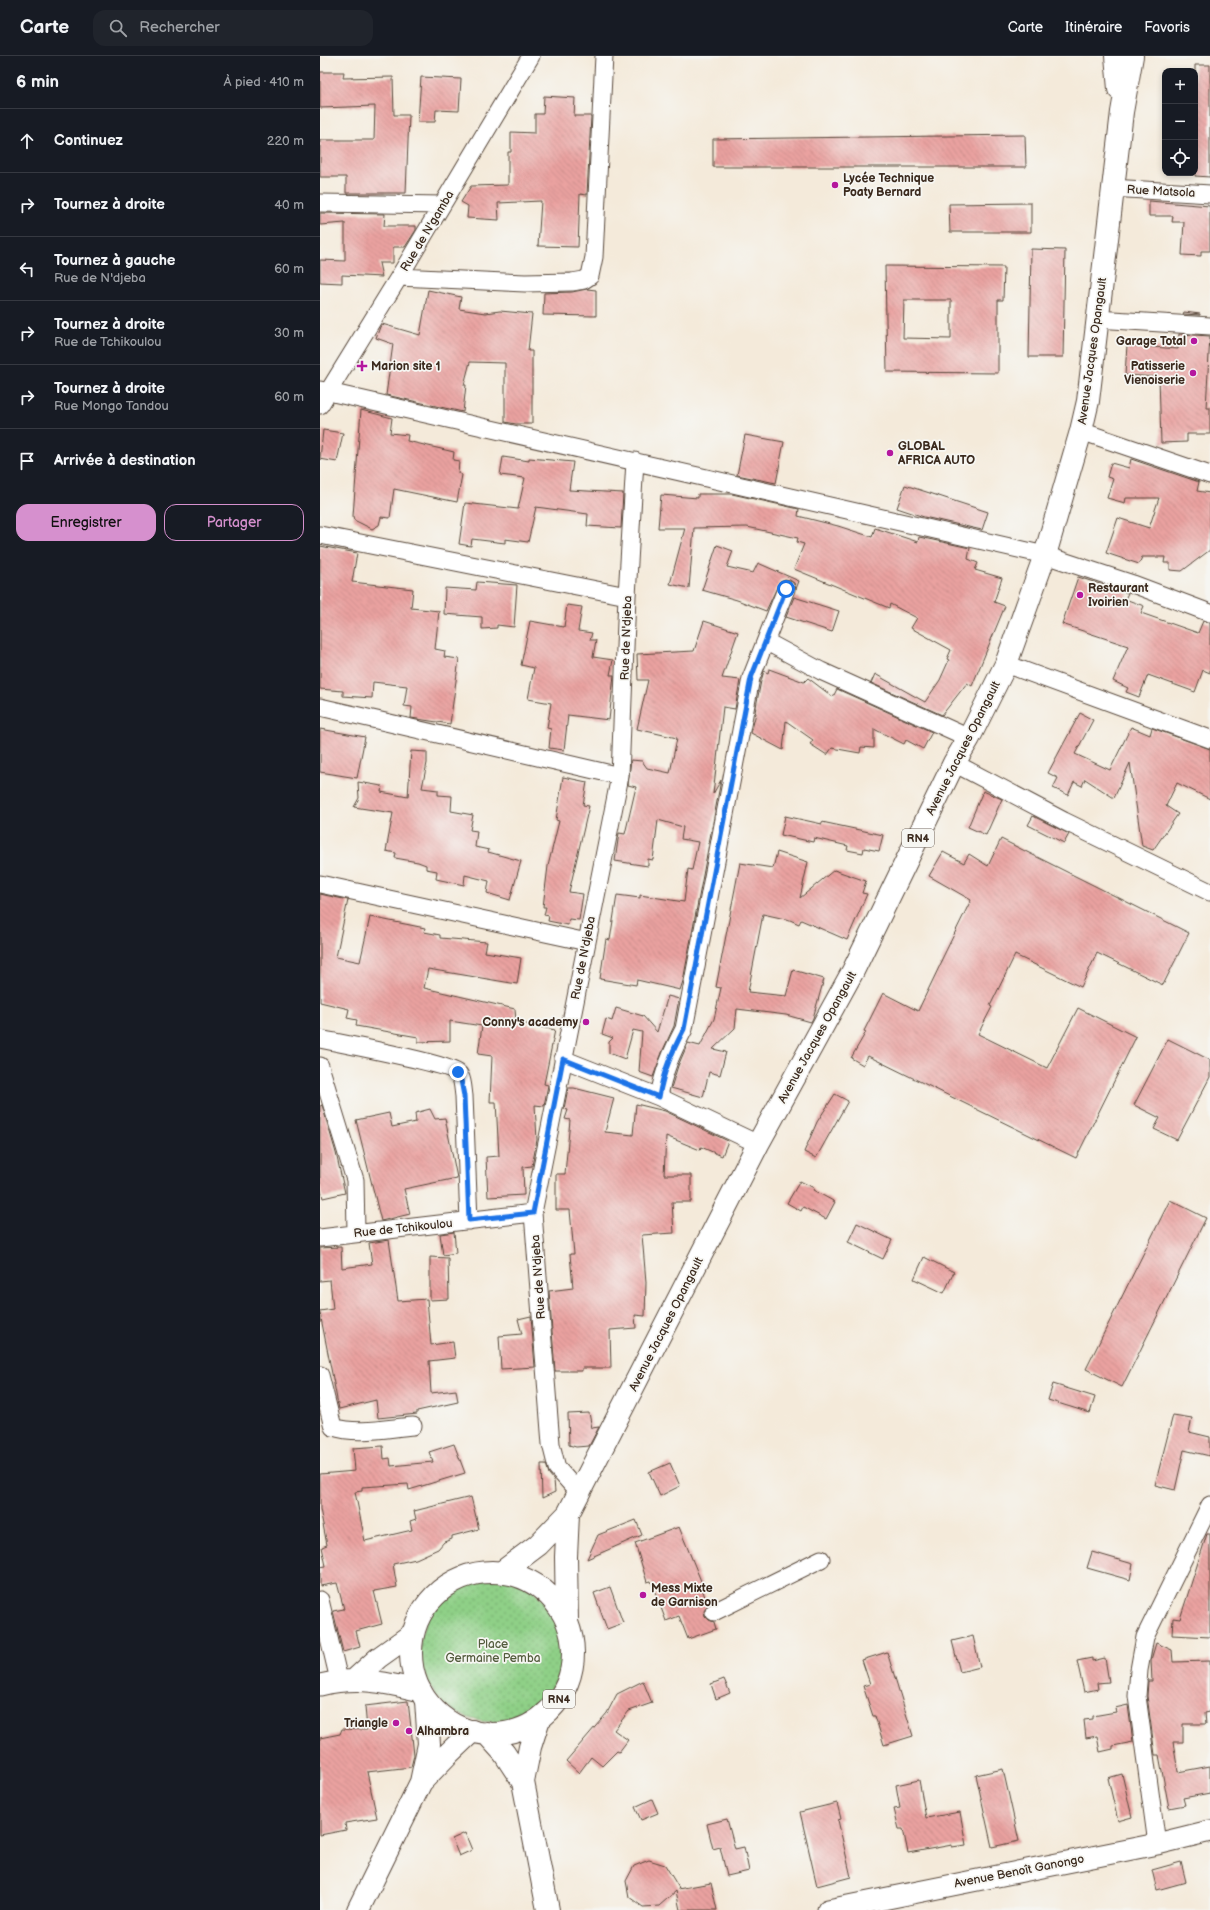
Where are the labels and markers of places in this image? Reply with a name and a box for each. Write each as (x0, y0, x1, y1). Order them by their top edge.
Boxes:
place label: Lycée Technique Poaty Bernard (843, 171, 934, 200)
marker: Lycée Technique Poaty Bernard (830, 180, 840, 190)
place label: Garage Total (1116, 334, 1186, 349)
marker: Garage Total (1189, 336, 1199, 346)
place label: Marion site 1 (371, 359, 441, 374)
place label: Patisserie Vienoiserie (1124, 359, 1185, 388)
marker: Marion site 1 (356, 360, 368, 372)
marker: Patisserie Vienoiserie (1188, 368, 1198, 378)
place label: GLOBAL AFRICA AUTO (897, 439, 975, 468)
marker: GLOBAL AFRICA AUTO (885, 448, 895, 458)
place label: Restaurant Ivoirien (1088, 581, 1149, 610)
marker: Restaurant Ivoirien (1075, 590, 1085, 600)
place label: Conny's academy (482, 1015, 579, 1030)
marker: Conny's academy (581, 1017, 591, 1027)
place label: Mess Mixte de Garnison (651, 1581, 718, 1610)
marker: Mess Mixte de Garnison (638, 1590, 648, 1600)
place label: Triangle (344, 1716, 388, 1731)
marker: Triangle (391, 1718, 401, 1728)
place label: Alhambra (416, 1724, 469, 1739)
marker: Alhambra (404, 1726, 414, 1736)

